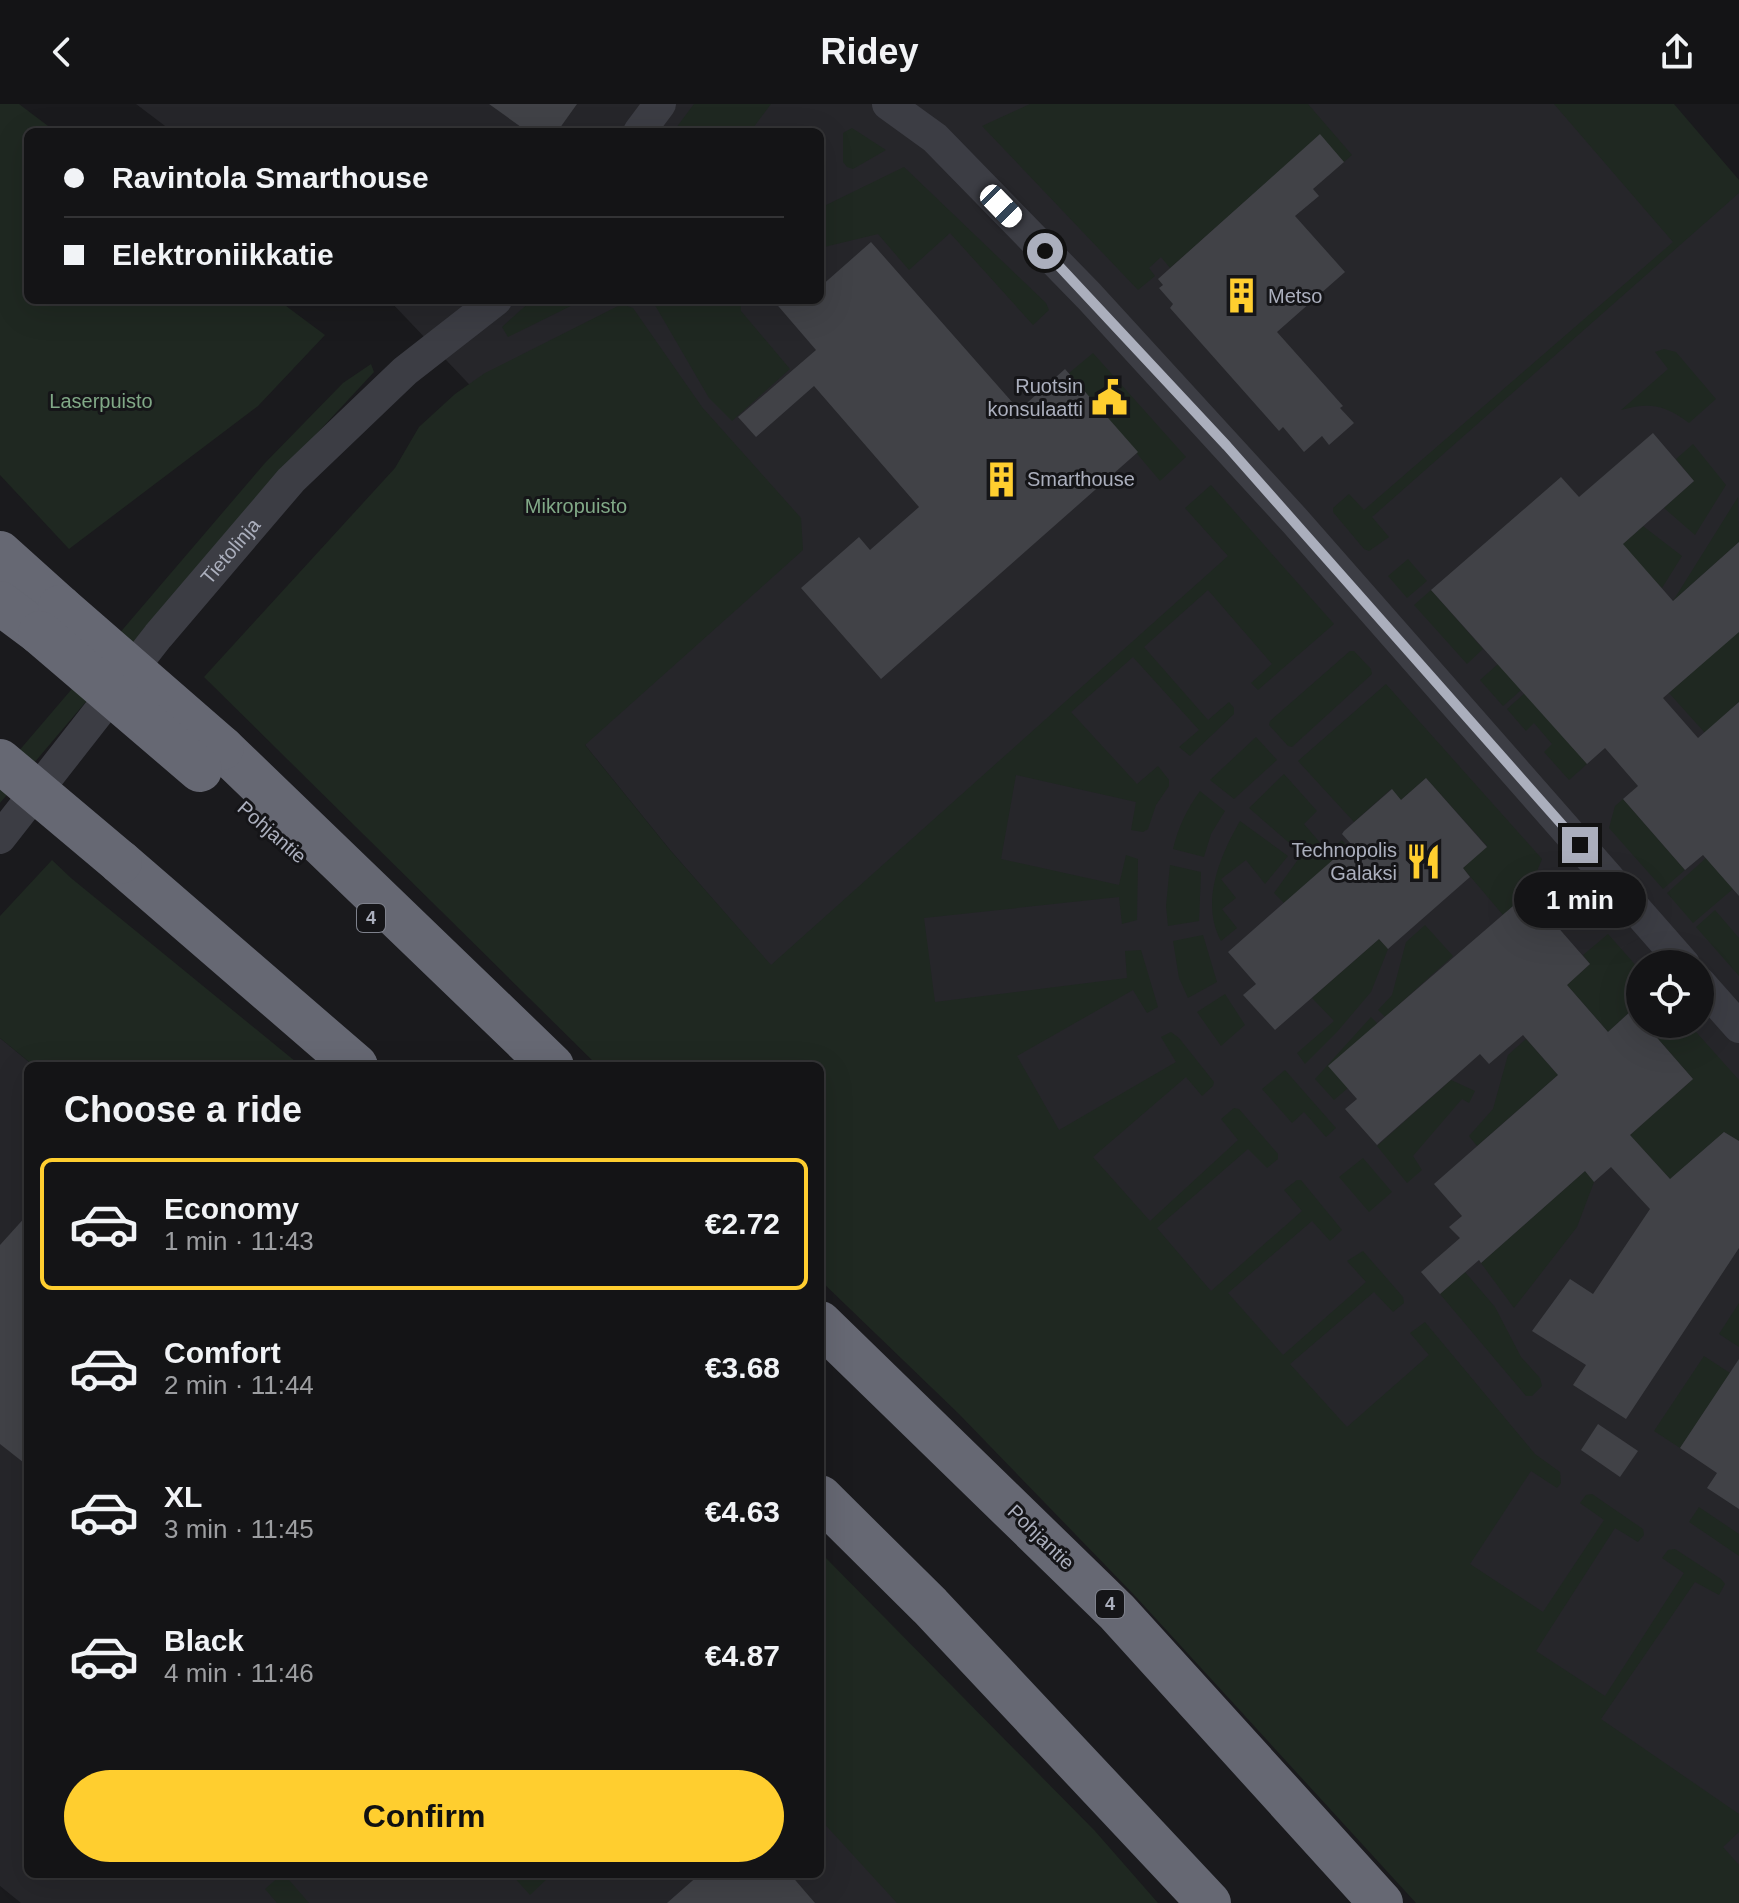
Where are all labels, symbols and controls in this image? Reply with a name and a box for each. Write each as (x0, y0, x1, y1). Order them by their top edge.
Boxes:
icon: back (40, 30, 84, 74)
icon: share (1655, 30, 1699, 74)
text: Ridey (820, 31, 919, 72)
text: Ravintola Smarthouse (112, 161, 429, 194)
car (976, 180, 1026, 232)
route start (1027, 233, 1063, 269)
text: Elektroniikkatie (112, 238, 334, 271)
building icon: Metso (1223, 277, 1261, 315)
place label: Metso (1268, 285, 1322, 307)
place label: Ruotsin konsulaatti (987, 375, 1083, 420)
public building icon: Ruotsin konsulaatti (1090, 378, 1128, 416)
park label: Laserpuisto (49, 390, 153, 412)
building icon: Smarthouse (982, 460, 1020, 498)
place label: Smarthouse (1027, 468, 1135, 490)
park label: Mikropuisto (525, 495, 627, 517)
street label: Tietolinja (196, 513, 265, 588)
street label: Pohjantie (233, 796, 311, 868)
route end (1562, 827, 1598, 863)
place label: Technopolis Galaksi (1291, 839, 1397, 884)
restaurant icon: Technopolis Galaksi (1404, 842, 1442, 880)
callout: 1 min (1514, 873, 1646, 929)
text: 1 min (1546, 885, 1614, 915)
road number: 4 (357, 904, 385, 932)
map controls (1626, 950, 1714, 1038)
button: locate (1626, 950, 1714, 1038)
text: Choose a ride (64, 1089, 302, 1130)
icon: car (68, 1188, 140, 1260)
text: Economy (164, 1192, 299, 1225)
text: €2.72 (705, 1207, 780, 1240)
text: 1 min · 11:43 (164, 1226, 314, 1256)
icon: car (68, 1332, 140, 1404)
text: Comfort (164, 1336, 281, 1369)
text: €3.68 (705, 1351, 780, 1384)
text: 2 min · 11:44 (164, 1370, 314, 1400)
icon: car (68, 1476, 140, 1548)
text: XL (164, 1480, 202, 1513)
text: €4.63 (705, 1495, 780, 1528)
street label: Pohjantie (1003, 1500, 1079, 1574)
text: 3 min · 11:45 (164, 1514, 314, 1544)
road number: 4 (1096, 1590, 1124, 1618)
icon: car (68, 1620, 140, 1692)
text: Black (164, 1624, 244, 1657)
text: €4.87 (705, 1639, 780, 1672)
text: 4 min · 11:46 (164, 1658, 314, 1688)
button: Confirm (64, 1770, 784, 1862)

